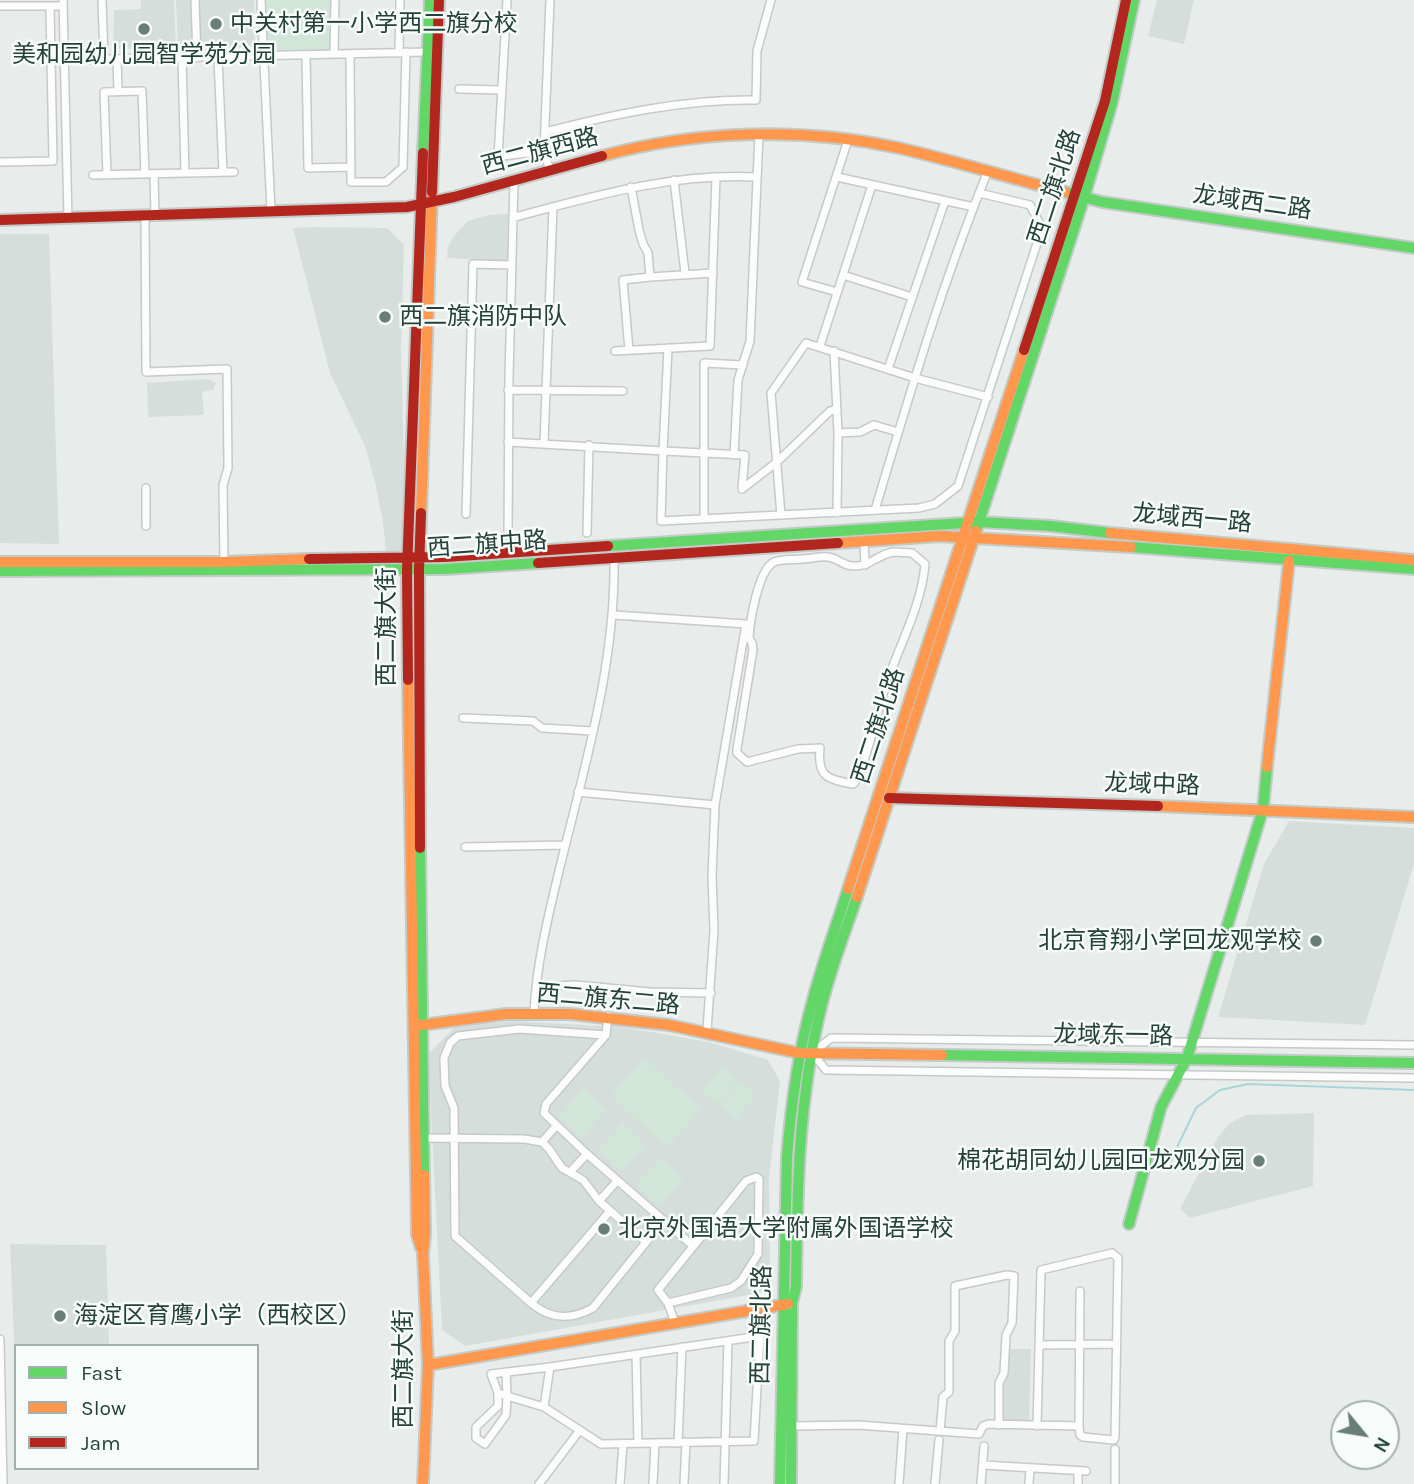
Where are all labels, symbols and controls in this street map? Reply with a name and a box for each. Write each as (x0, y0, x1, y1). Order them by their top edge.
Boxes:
place label: 中关村第一小学西二旗分校 (230, 10, 518, 38)
marker: 中关村第一小学西二旗分校 (208, 16, 224, 32)
marker: 美和园幼儿园智学苑分园 (136, 21, 152, 37)
place label: 美和园幼儿园智学苑分园 (12, 41, 276, 69)
street label: 西二旗西路 (478, 123, 602, 181)
street label: 西二旗北路 (1023, 125, 1087, 249)
street label: 龙域西二路 (1191, 180, 1313, 226)
place label: 西二旗消防中队 (399, 303, 567, 331)
marker: 西二旗消防中队 (377, 309, 393, 325)
street label: 龙域西一路 (1131, 499, 1253, 539)
street label: 西二旗中路 (426, 526, 548, 564)
street label: 西二旗大街 (373, 567, 401, 687)
street label: 西二旗北路 (847, 664, 911, 788)
street label: 龙域中路 (1104, 769, 1200, 801)
place label: 北京育翔小学回龙观学校 (1038, 927, 1302, 955)
marker: 北京育翔小学回龙观学校 (1308, 933, 1324, 949)
street label: 西二旗东二路 (535, 979, 681, 1021)
street label: 龙域东一路 (1053, 1021, 1173, 1051)
place label: 棉花胡同幼儿园回龙观分园 (957, 1147, 1245, 1175)
marker: 棉花胡同幼儿园回龙观分园 (1251, 1153, 1267, 1169)
place label: 北京外国语大学附属外国语学校 (618, 1215, 954, 1243)
marker: 北京外国语大学附属外国语学校 (596, 1221, 612, 1237)
street label: 西二旗北路 (747, 1265, 777, 1385)
place label: 海淀区育鹰小学（西校区） (74, 1302, 362, 1330)
marker: 海淀区育鹰小学（西校区） (52, 1308, 68, 1324)
street label: 西二旗大街 (390, 1309, 418, 1429)
legend (14, 1344, 259, 1470)
text: Fast (81, 1361, 122, 1385)
text: Slow (81, 1396, 126, 1420)
north arrow (1330, 1400, 1400, 1470)
text: Jam (81, 1431, 121, 1455)
text: N (1369, 1433, 1394, 1456)

